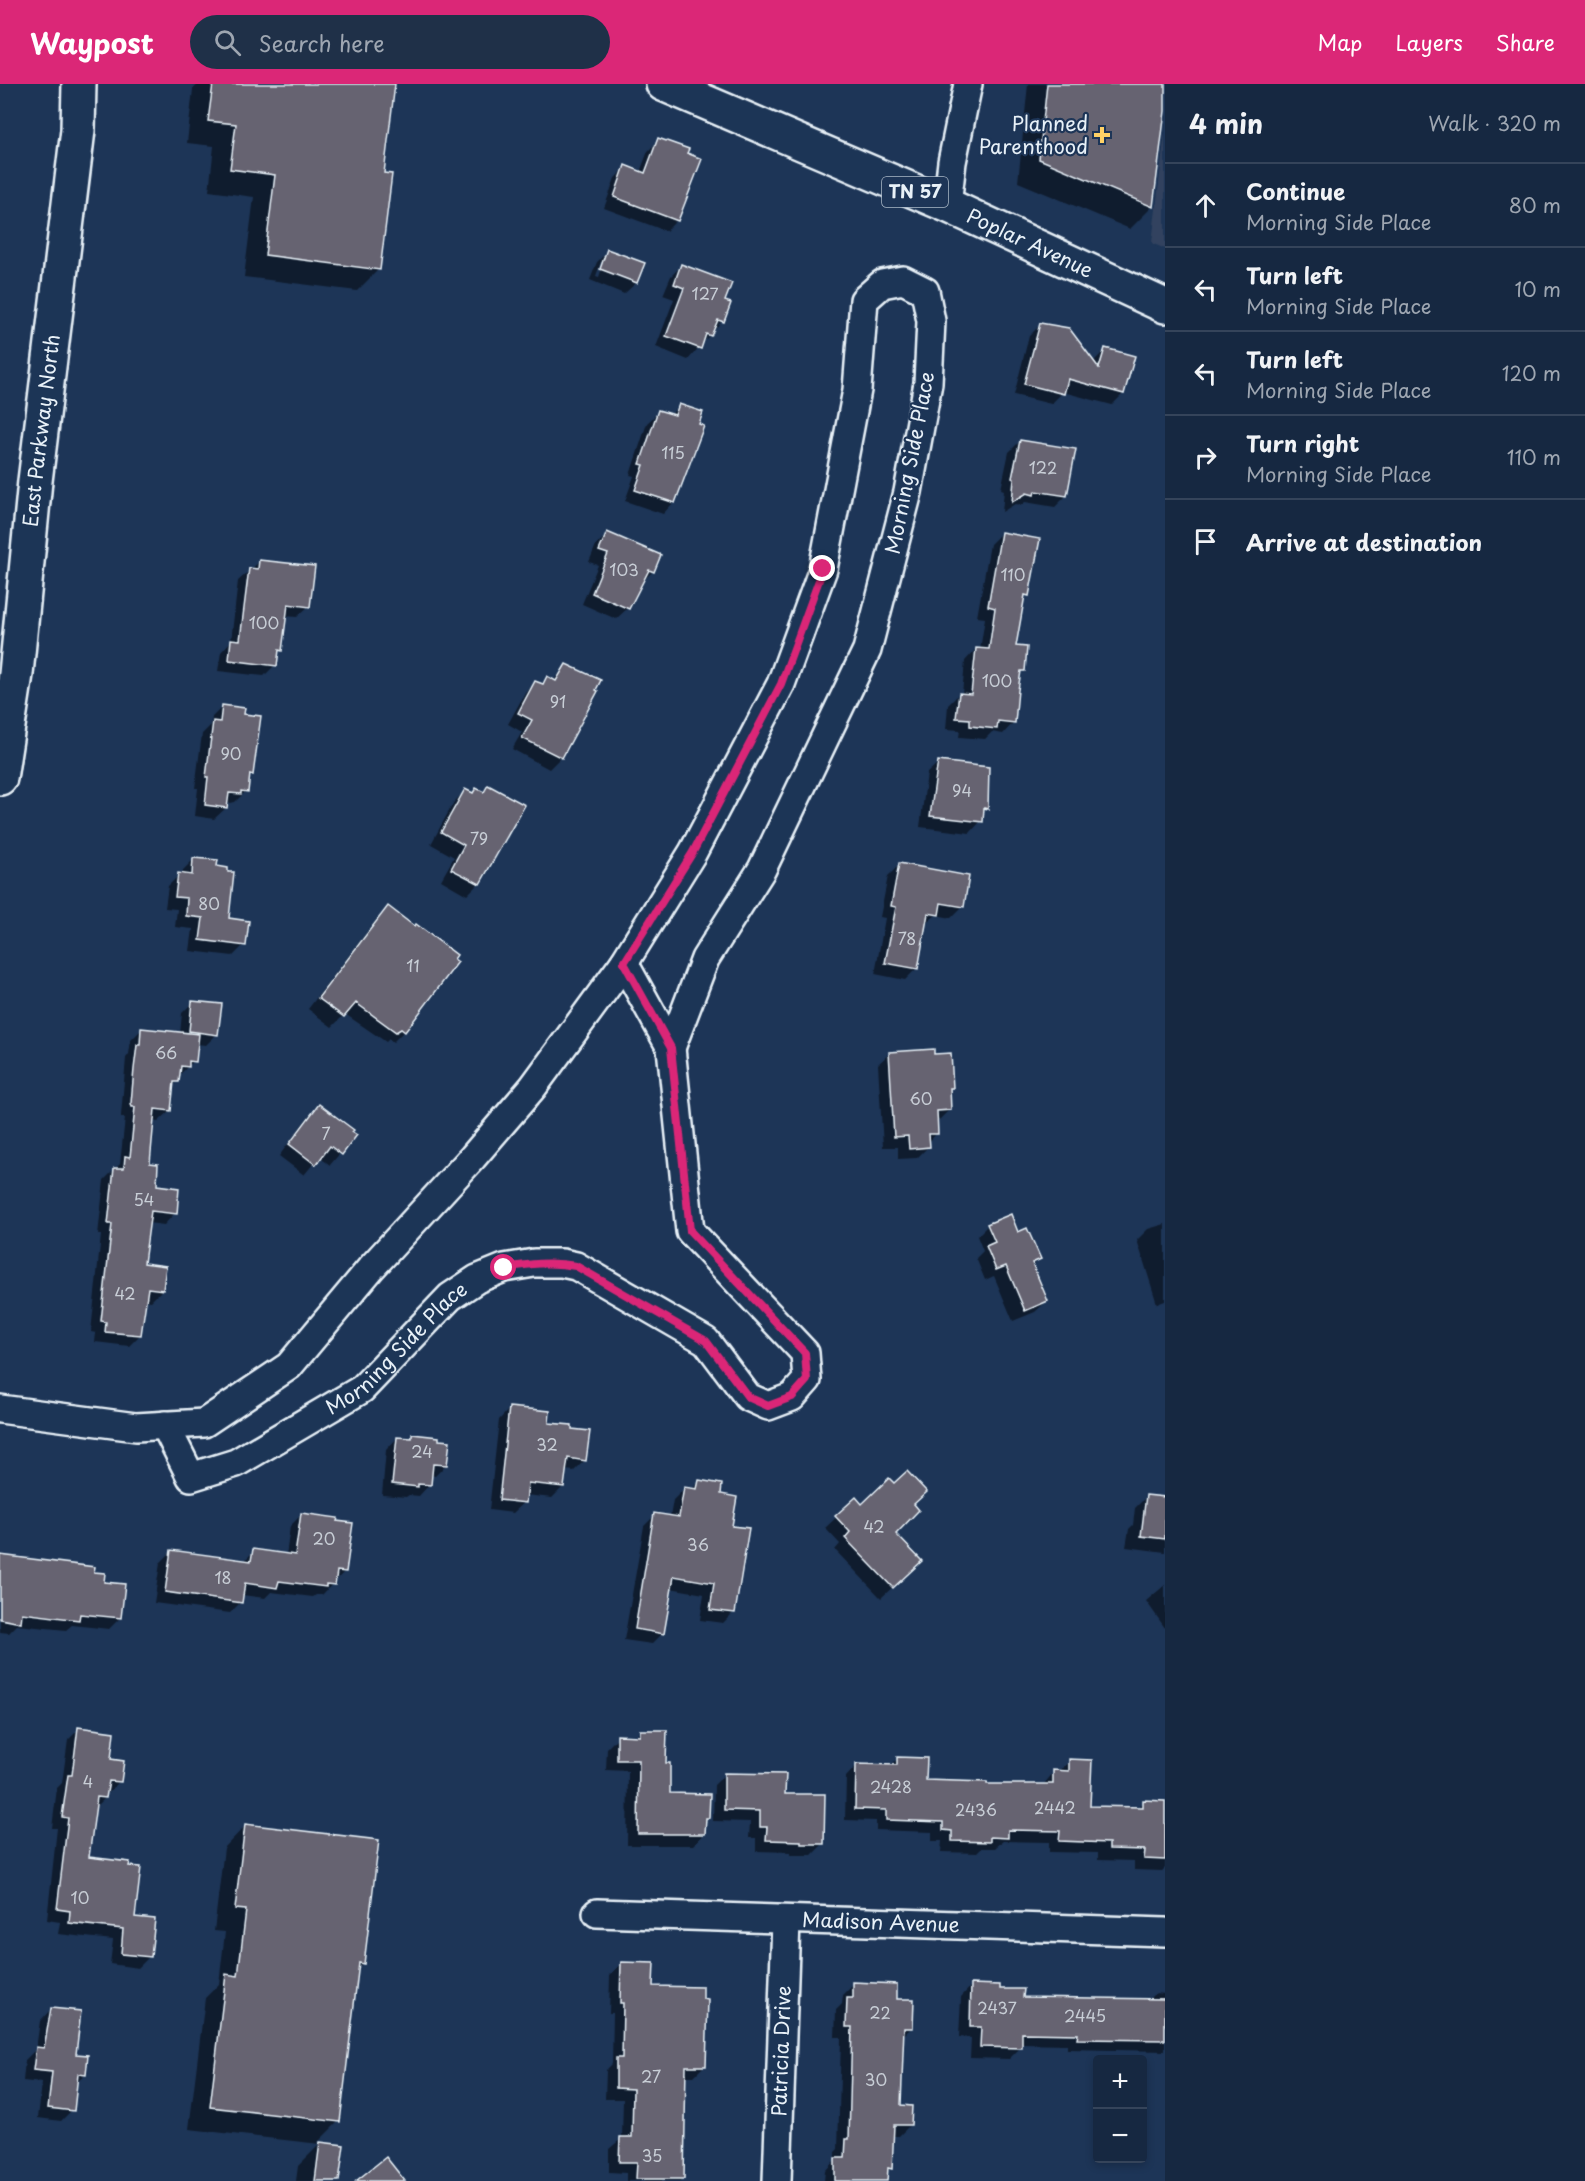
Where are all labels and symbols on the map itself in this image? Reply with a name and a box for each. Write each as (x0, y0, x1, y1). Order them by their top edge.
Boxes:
place label: Planned Parenthood (979, 108, 1088, 161)
marker: Planned Parenthood (1093, 126, 1111, 144)
road number: TN 57 (882, 177, 948, 207)
street label: Poplar Avenue (962, 200, 1098, 285)
house number: 127 (691, 281, 719, 305)
street label: East Parkway North (15, 332, 67, 528)
street label: Morning Side Place (877, 369, 941, 557)
house number: 115 (661, 440, 685, 464)
house number: 122 (1029, 455, 1057, 479)
route end (809, 555, 835, 581)
house number: 103 (609, 557, 639, 581)
house number: 110 (1000, 562, 1026, 586)
house number: 100 (249, 610, 279, 634)
house number: 100 (982, 668, 1012, 692)
house number: 91 (550, 689, 566, 713)
house number: 90 (220, 741, 242, 765)
house number: 94 (952, 778, 972, 802)
house number: 79 (470, 826, 488, 850)
house number: 80 (198, 891, 220, 915)
house number: 78 (898, 926, 916, 950)
house number: 11 (406, 953, 420, 977)
house number: 66 (155, 1040, 177, 1064)
house number: 60 (910, 1086, 932, 1110)
house number: 7 (321, 1121, 331, 1145)
house number: 54 (134, 1187, 154, 1211)
route start (490, 1254, 516, 1280)
street label: Morning Side Place (319, 1274, 473, 1421)
house number: 42 (114, 1281, 136, 1305)
house number: 32 (536, 1432, 558, 1456)
house number: 24 (411, 1439, 433, 1463)
house number: 42 (863, 1514, 885, 1538)
house number: 20 (313, 1526, 335, 1550)
house number: 36 (687, 1532, 709, 1556)
house number: 18 (214, 1565, 232, 1589)
house number: 4 (83, 1769, 93, 1793)
house number: 2428 (870, 1774, 912, 1798)
house number: 2442 (1034, 1795, 1076, 1819)
house number: 2436 (955, 1797, 997, 1821)
house number: 10 (71, 1885, 89, 1909)
street label: Madison Avenue (802, 1904, 960, 1939)
street label: Patricia Drive (763, 1985, 798, 2117)
house number: 2437 (977, 1995, 1017, 2019)
house number: 22 (869, 2000, 891, 2024)
house number: 2445 (1064, 2003, 1106, 2027)
house number: 27 (641, 2064, 661, 2088)
house number: 30 (865, 2067, 887, 2091)
house number: 35 (642, 2143, 662, 2167)

